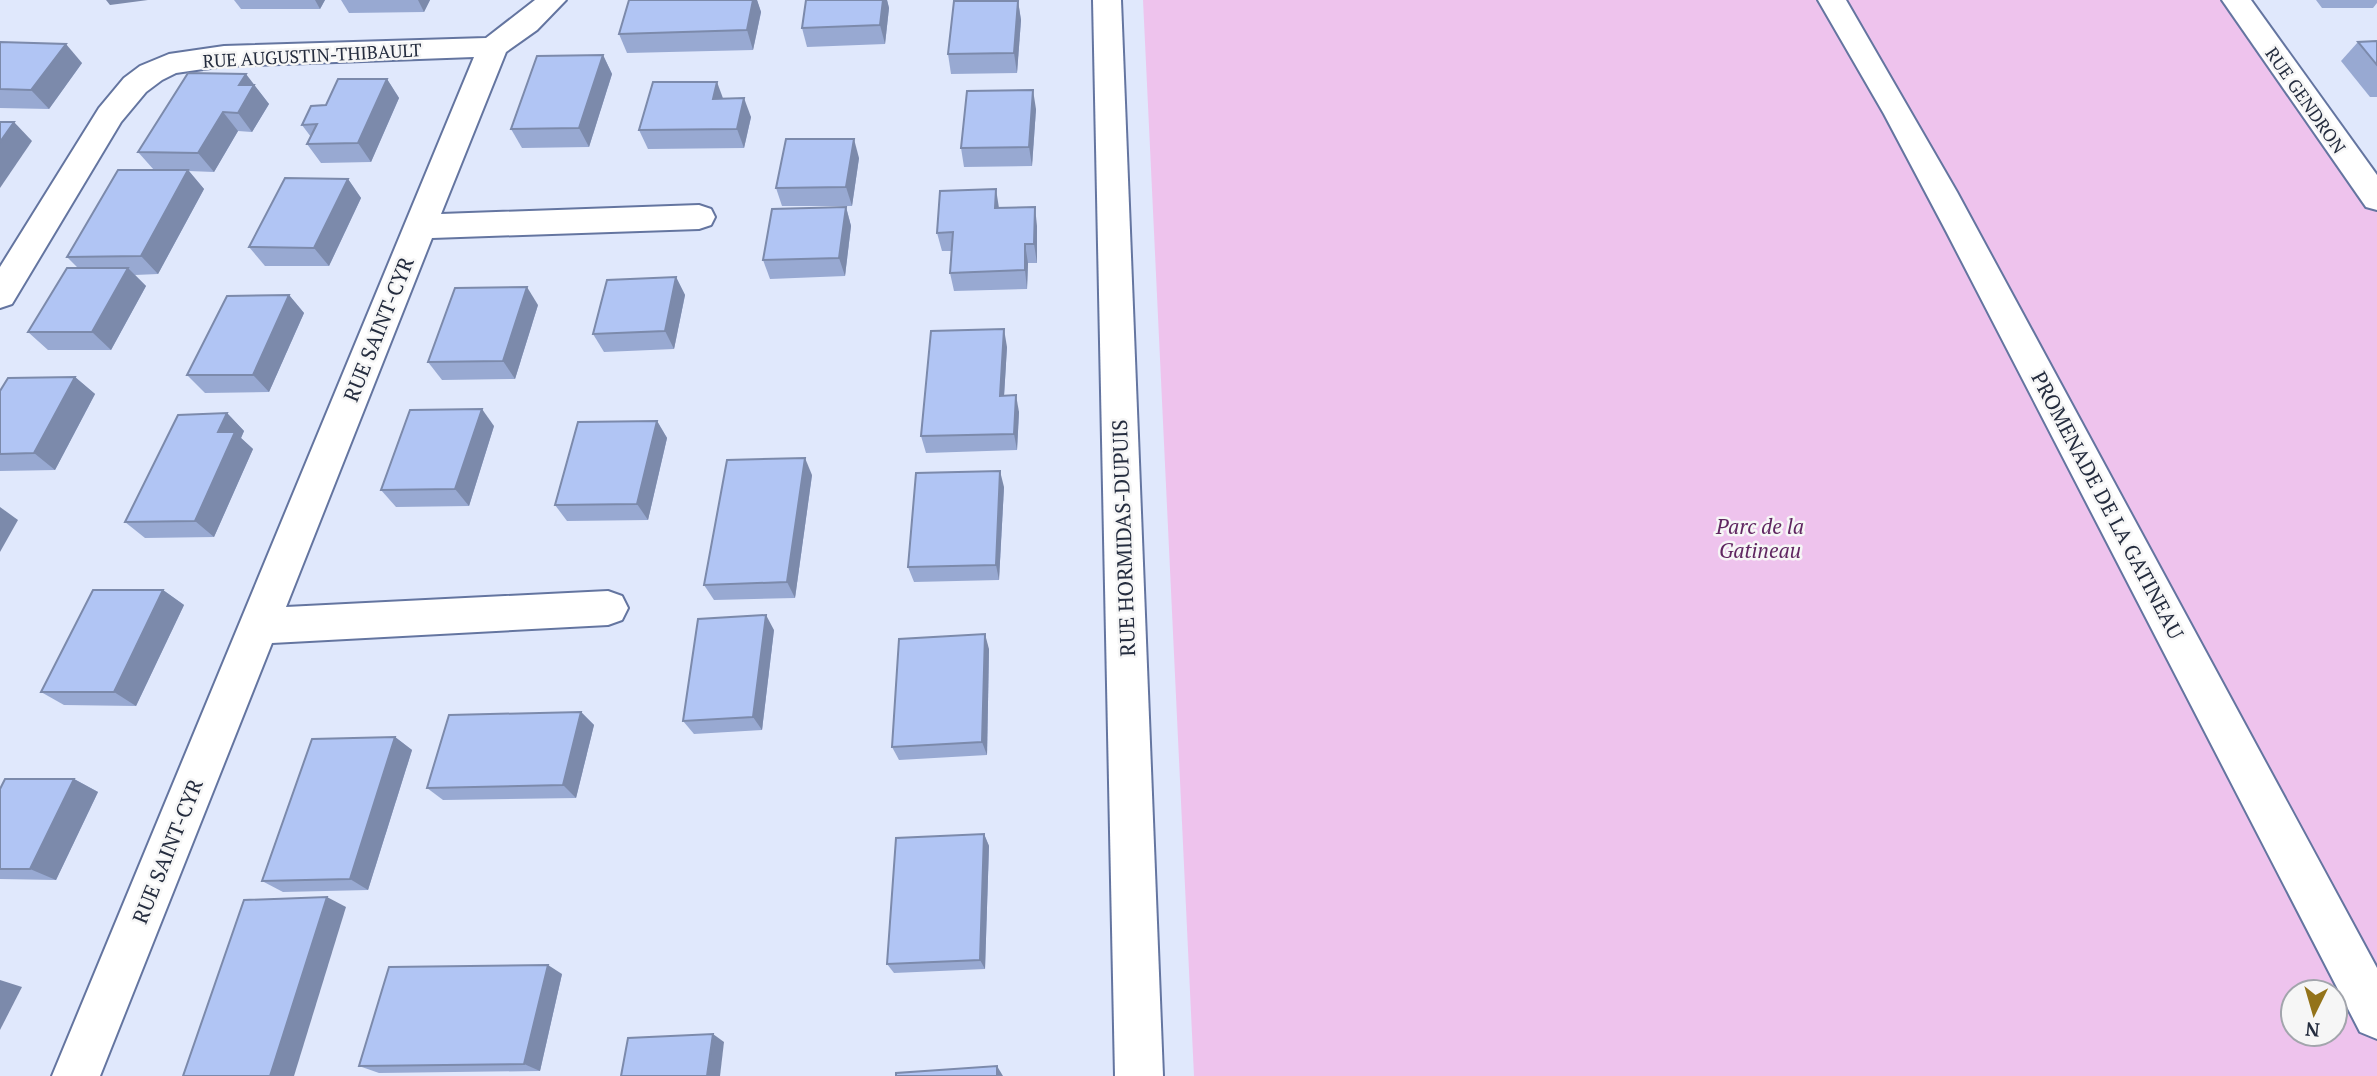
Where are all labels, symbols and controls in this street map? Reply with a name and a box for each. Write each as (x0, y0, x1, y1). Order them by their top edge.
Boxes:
street label: RUE AUGUSTIN-THIBAULT (202, 37, 422, 73)
street label: RUE GENDRON (2260, 42, 2352, 158)
street label: RUE SAINT-CYR (336, 252, 420, 406)
street label: PROMENADE DE LA GATINEAU (2025, 366, 2191, 644)
street label: RUE HORMIDAS-DUPUIS (1105, 419, 1141, 657)
park label: Parc de la Gatineau (1715, 512, 1804, 564)
street label: RUE SAINT-CYR (125, 774, 209, 928)
north arrow (2279, 978, 2349, 1048)
text: N (2304, 1017, 2321, 1044)

